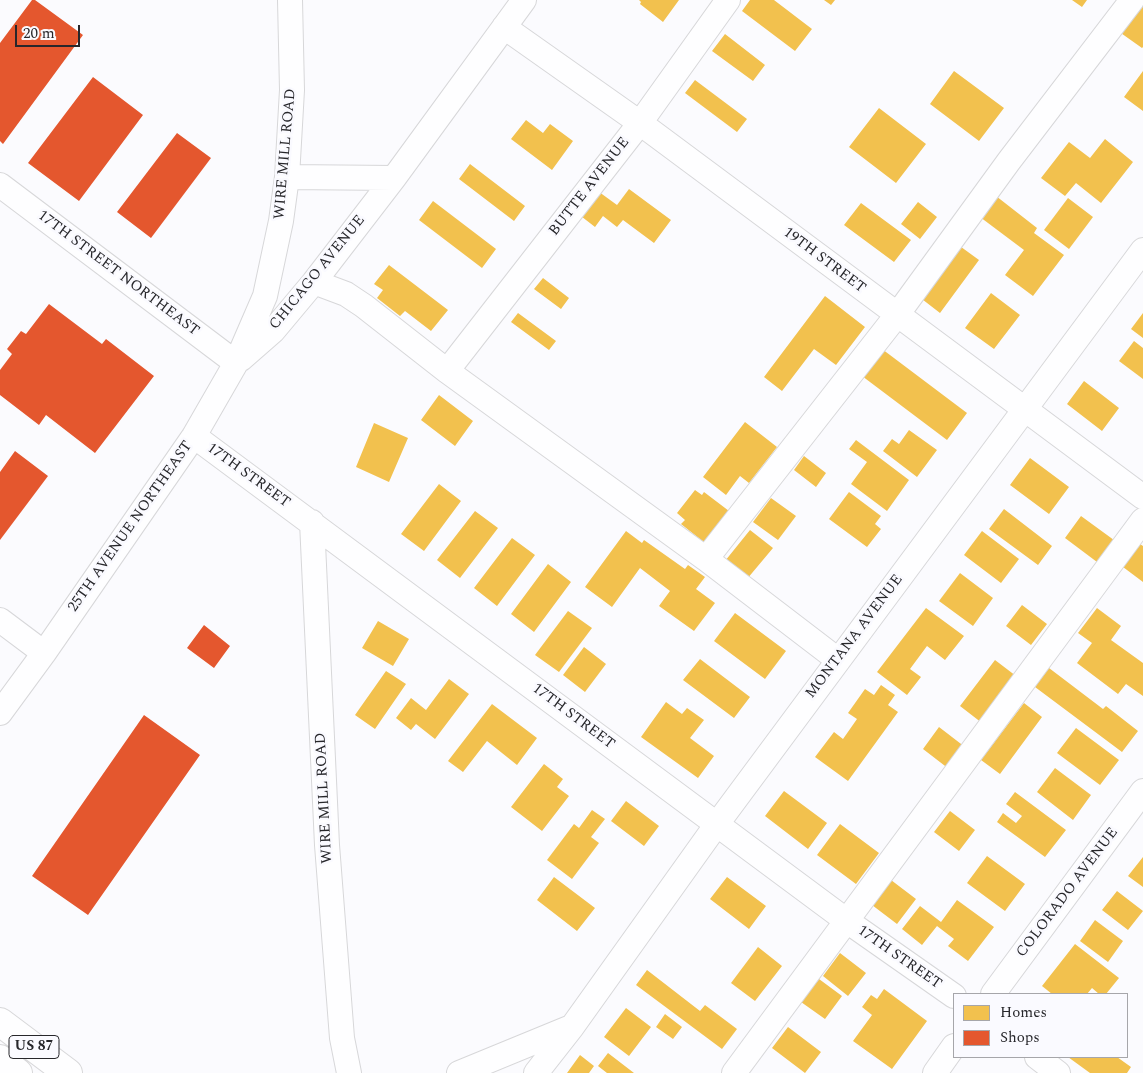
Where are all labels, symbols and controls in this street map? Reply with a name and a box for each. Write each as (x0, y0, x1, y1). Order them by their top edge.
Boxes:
scale bar (18, 15, 82, 47)
text: 20 m (23, 22, 55, 45)
street label: WIRE MILL ROAD (271, 88, 301, 220)
street label: BUTTE AVENUE (546, 134, 634, 240)
street label: 17TH STREET NORTHEAST (34, 207, 202, 341)
street label: CHICAGO AVENUE (266, 212, 370, 334)
street label: 19TH STREET (779, 224, 869, 298)
street label: 25TH AVENUE NORTHEAST (65, 438, 197, 616)
street label: 17TH STREET (203, 440, 293, 512)
street label: MONTANA AVENUE (803, 572, 907, 702)
street label: 17TH STREET (528, 680, 618, 754)
street label: WIRE MILL ROAD (313, 732, 337, 864)
street label: COLORADO AVENUE (1013, 825, 1123, 961)
street label: 17TH STREET (853, 922, 945, 994)
legend (953, 993, 1128, 1058)
text: Homes (1000, 1001, 1047, 1024)
text: Shops (1000, 1026, 1040, 1049)
road number: US 87 (9, 1036, 59, 1058)

